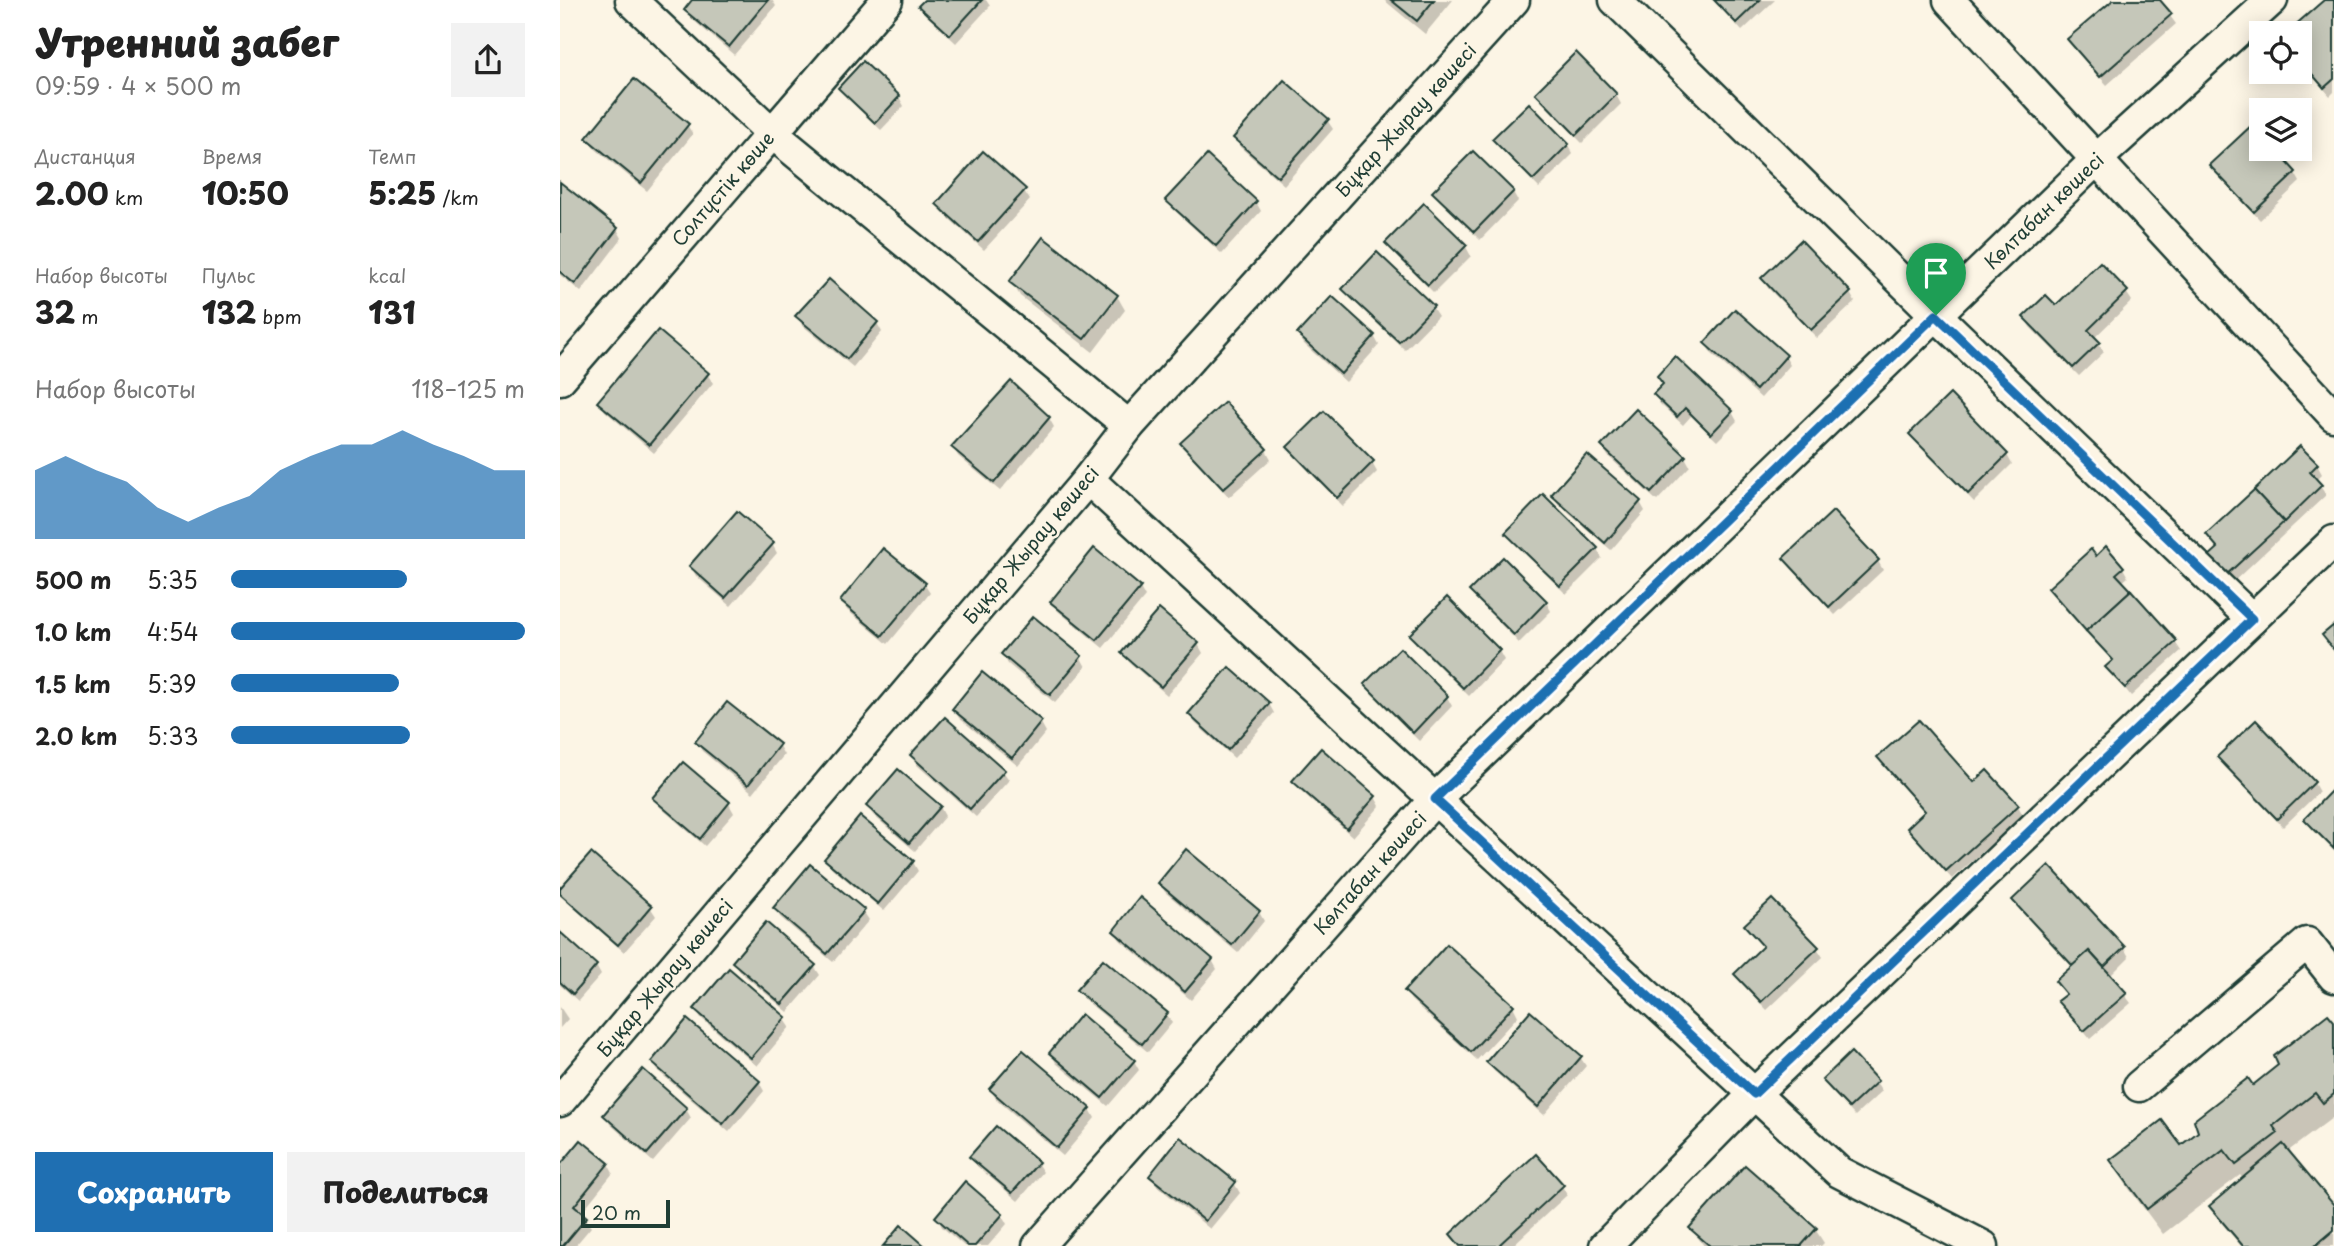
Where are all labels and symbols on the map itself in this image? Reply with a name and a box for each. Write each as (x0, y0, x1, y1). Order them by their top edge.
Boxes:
street label: Бұқар Жырау көшесі (1328, 36, 1482, 203)
street label: Солтүстік көше (664, 125, 780, 252)
street label: Көлтабан көшесі (1977, 146, 2110, 275)
pin (1906, 243, 1966, 315)
street label: Бұқар Жырау көшесі (956, 459, 1105, 629)
street label: Көлтабан көшесі (1306, 804, 1432, 940)
street label: Бұқар Жырау көшесі (590, 892, 739, 1062)
scale bar (581, 1197, 670, 1229)

